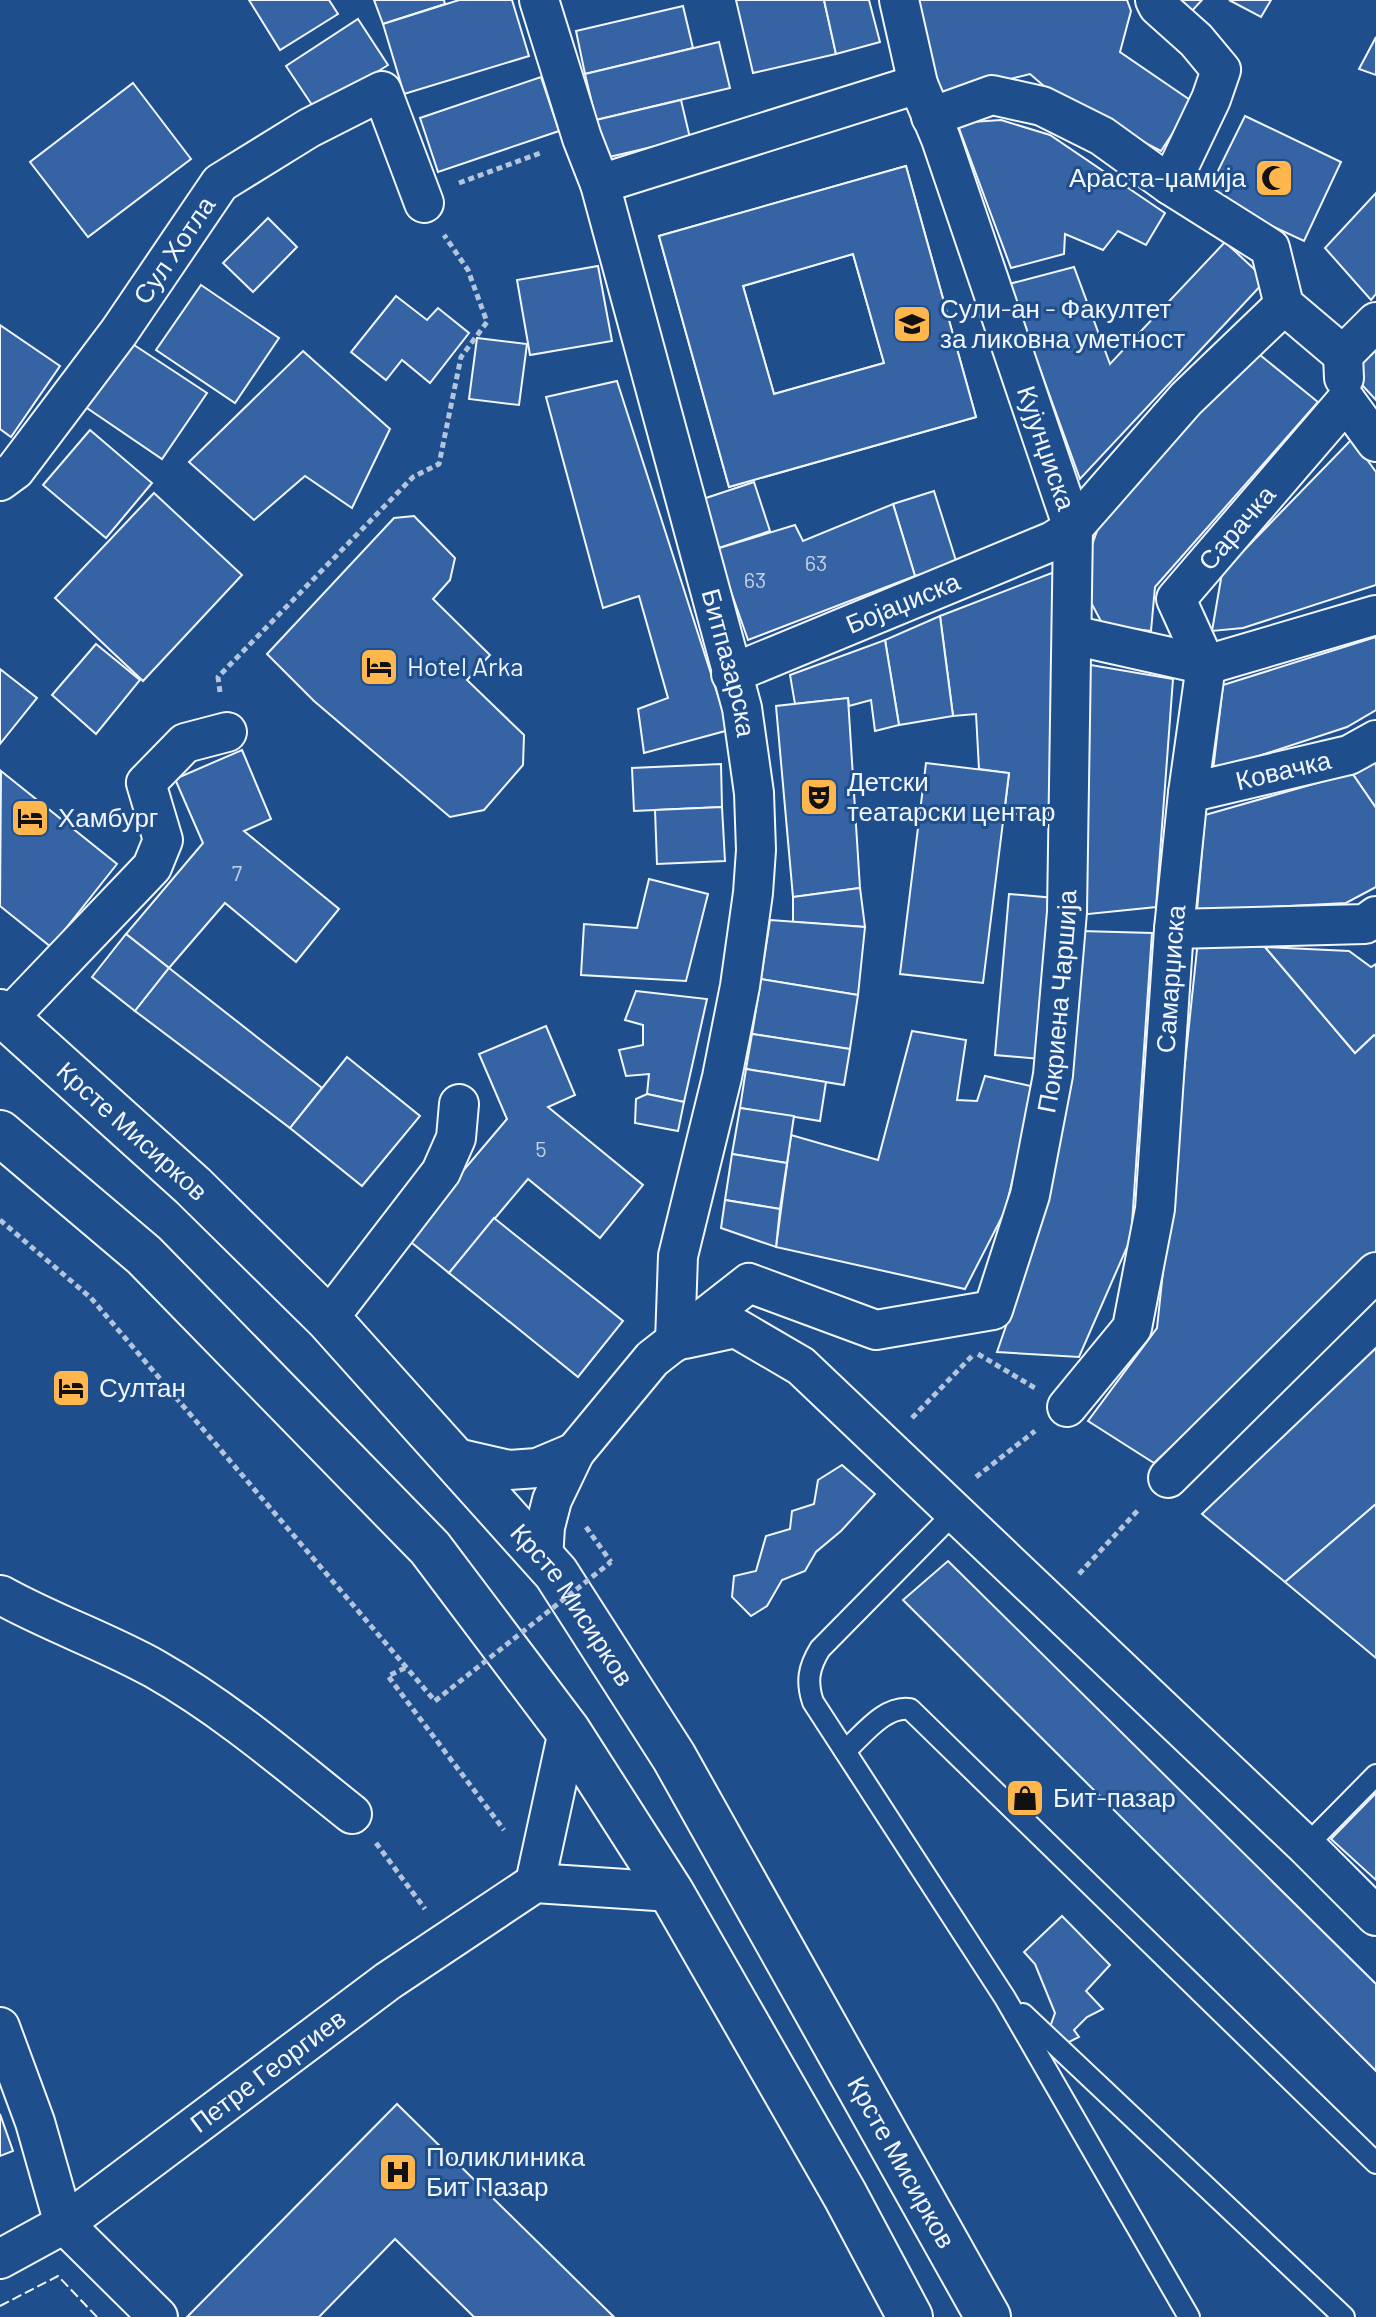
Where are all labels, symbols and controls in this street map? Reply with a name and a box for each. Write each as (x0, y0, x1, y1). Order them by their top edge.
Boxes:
mosque icon: Араста-џамија (1253, 157, 1295, 199)
place label: Араста-џамија (1069, 161, 1247, 192)
street label: Сул Хотла (126, 189, 221, 309)
place label: Сули-ан - Факултет за ликовна уметност (940, 292, 1185, 353)
school or university icon: Сули-ан - Факултет за ликовна уметност (891, 303, 933, 345)
street label: Кујунџиска (1012, 381, 1083, 514)
street label: Сарачка (1191, 478, 1281, 576)
house number: 63 (805, 549, 827, 575)
street label: Бојаџиска (841, 564, 964, 639)
house number: 63 (744, 566, 766, 592)
street label: Битпазарска (696, 585, 763, 739)
hotel icon: Hotel Arka (358, 646, 400, 688)
place label: Hotel Arka (407, 650, 523, 681)
street label: Ковачка (1232, 743, 1334, 795)
place label: Детски театарски центар (847, 765, 1056, 826)
theatre icon: Детски театарски центар (798, 776, 840, 818)
hotel icon: Хамбург (9, 797, 51, 839)
place label: Хамбург (58, 801, 158, 832)
house number: 7 (232, 859, 242, 885)
street label: Покриена Чаршија (1029, 889, 1081, 1115)
street label: Самарџиска (1149, 903, 1190, 1054)
street label: Крсте Мисирков (51, 1054, 215, 1206)
house number: 5 (535, 1135, 547, 1161)
hotel icon: Султан (50, 1367, 92, 1409)
place label: Султан (99, 1371, 186, 1402)
street label: Крсте Мисирков (505, 1516, 641, 1691)
shop icon: Бит-пазар (1004, 1777, 1046, 1819)
place label: Бит-пазар (1053, 1781, 1176, 1812)
street label: Петре Георгиев (183, 2001, 351, 2138)
street label: Крсте Мисирков (842, 2070, 963, 2253)
place label: Поликлиника Бит Пазар (426, 2140, 585, 2201)
hospital icon: Поликлиника Бит Пазар (377, 2151, 419, 2193)

